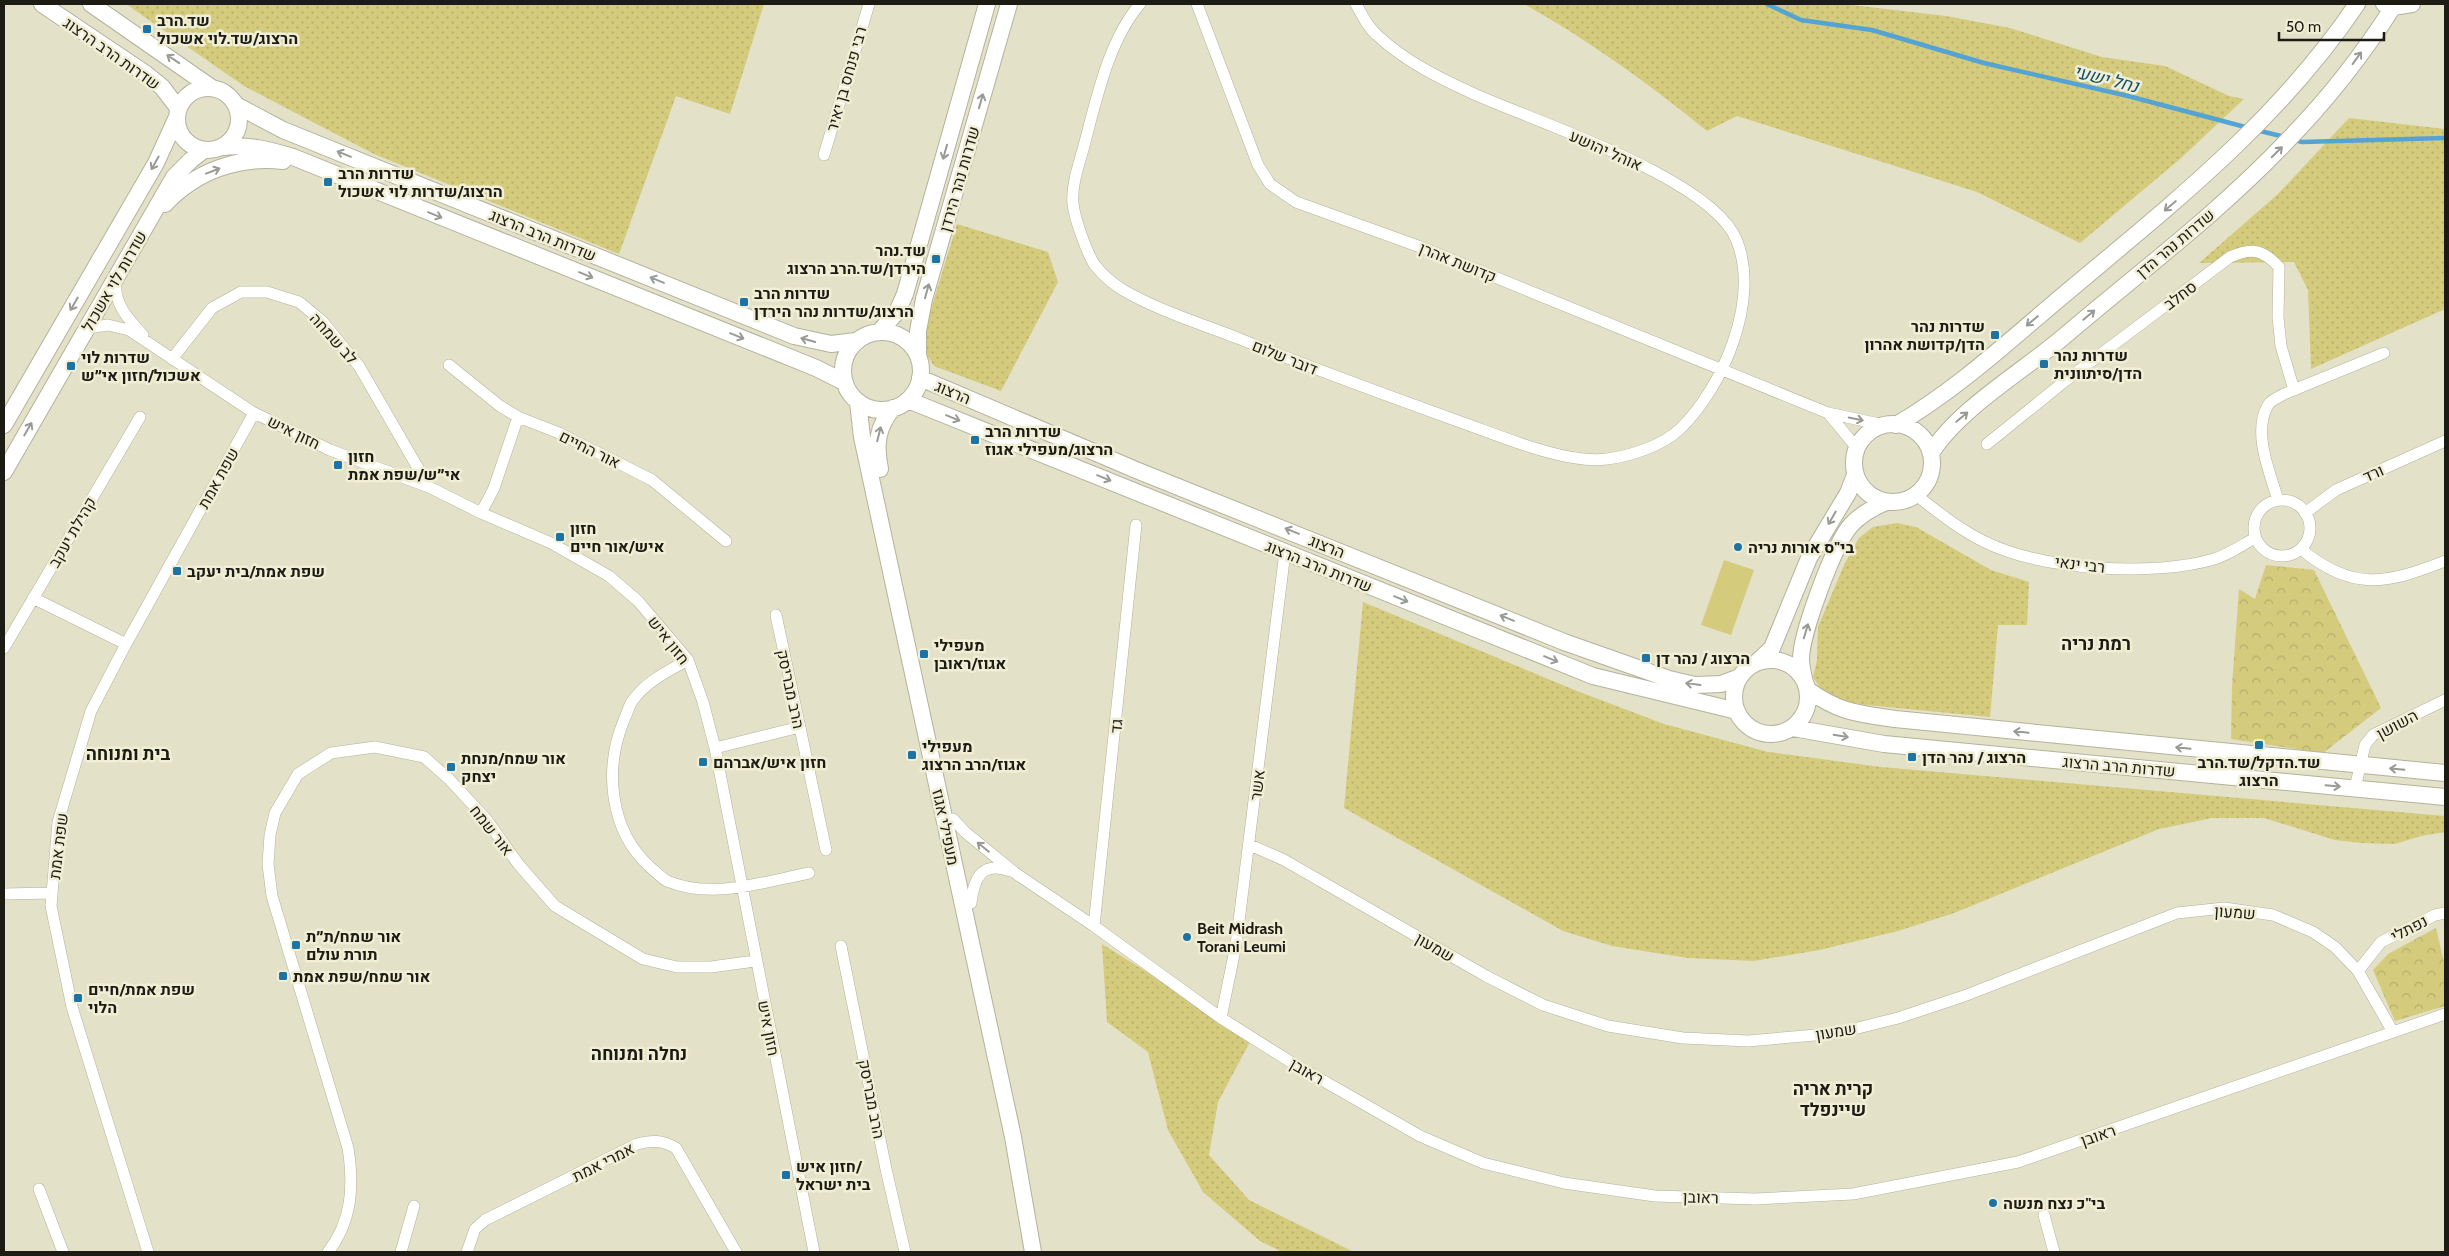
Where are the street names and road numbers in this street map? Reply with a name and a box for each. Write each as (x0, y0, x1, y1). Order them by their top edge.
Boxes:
street label: שדרות הרב הרצוג (60, 13, 164, 94)
street label: רבי פנחס בן יאיר (822, 24, 871, 134)
street label: שדרות נהר הירדן (935, 124, 984, 234)
street label: אוהל יהושע (1567, 126, 1645, 175)
street label: שדרות הרב הרצוג (487, 205, 599, 266)
street label: שדרות נהר הדן (2132, 205, 2218, 282)
street label: שדרות לוי אשכול (78, 228, 151, 335)
street label: קדושת אהרן (1417, 238, 1499, 287)
street label: סחלב (2160, 277, 2201, 314)
street label: לב שמחה (306, 309, 362, 368)
street label: דובר שלום (1249, 336, 1320, 379)
street label: הרצוג (932, 377, 974, 408)
street label: חזון איש (264, 412, 323, 453)
street label: אור החיים (556, 427, 623, 472)
street label: שפת אמת (194, 444, 243, 512)
street label: ורד (2360, 461, 2387, 486)
street label: קהילת יעקב (45, 494, 100, 571)
street label: הרצוג (1306, 531, 1347, 562)
street label: שדרות הרב הרצוג (1263, 536, 1375, 597)
street label: רבי ינאי (2054, 552, 2106, 577)
street label: חזון איש (644, 612, 693, 668)
street label: הרב מבריסק (773, 648, 808, 731)
street label: השושן (2373, 706, 2421, 743)
street label: גד (1106, 718, 1127, 734)
street label: שדרות הרב הרצוג (2062, 752, 2176, 781)
street label: אשר (1246, 769, 1269, 802)
street label: מעפילי אגוז (928, 787, 963, 867)
street label: אור שמח (466, 801, 517, 859)
street label: שפת אמת (45, 812, 72, 880)
street label: שמעון (2214, 902, 2256, 923)
street label: נפתלי (2388, 911, 2431, 946)
street label: שמעון (1412, 929, 1457, 966)
street label: חזון איש (754, 999, 783, 1057)
street label: שמעון (1814, 1019, 1858, 1044)
street label: ראובן (1286, 1054, 1327, 1089)
street label: הרב מבריסק (854, 1058, 889, 1141)
street label: ראובן (2078, 1121, 2118, 1150)
street label: אמרי אמת (569, 1139, 637, 1186)
street label: ראובן (1683, 1187, 1719, 1208)

